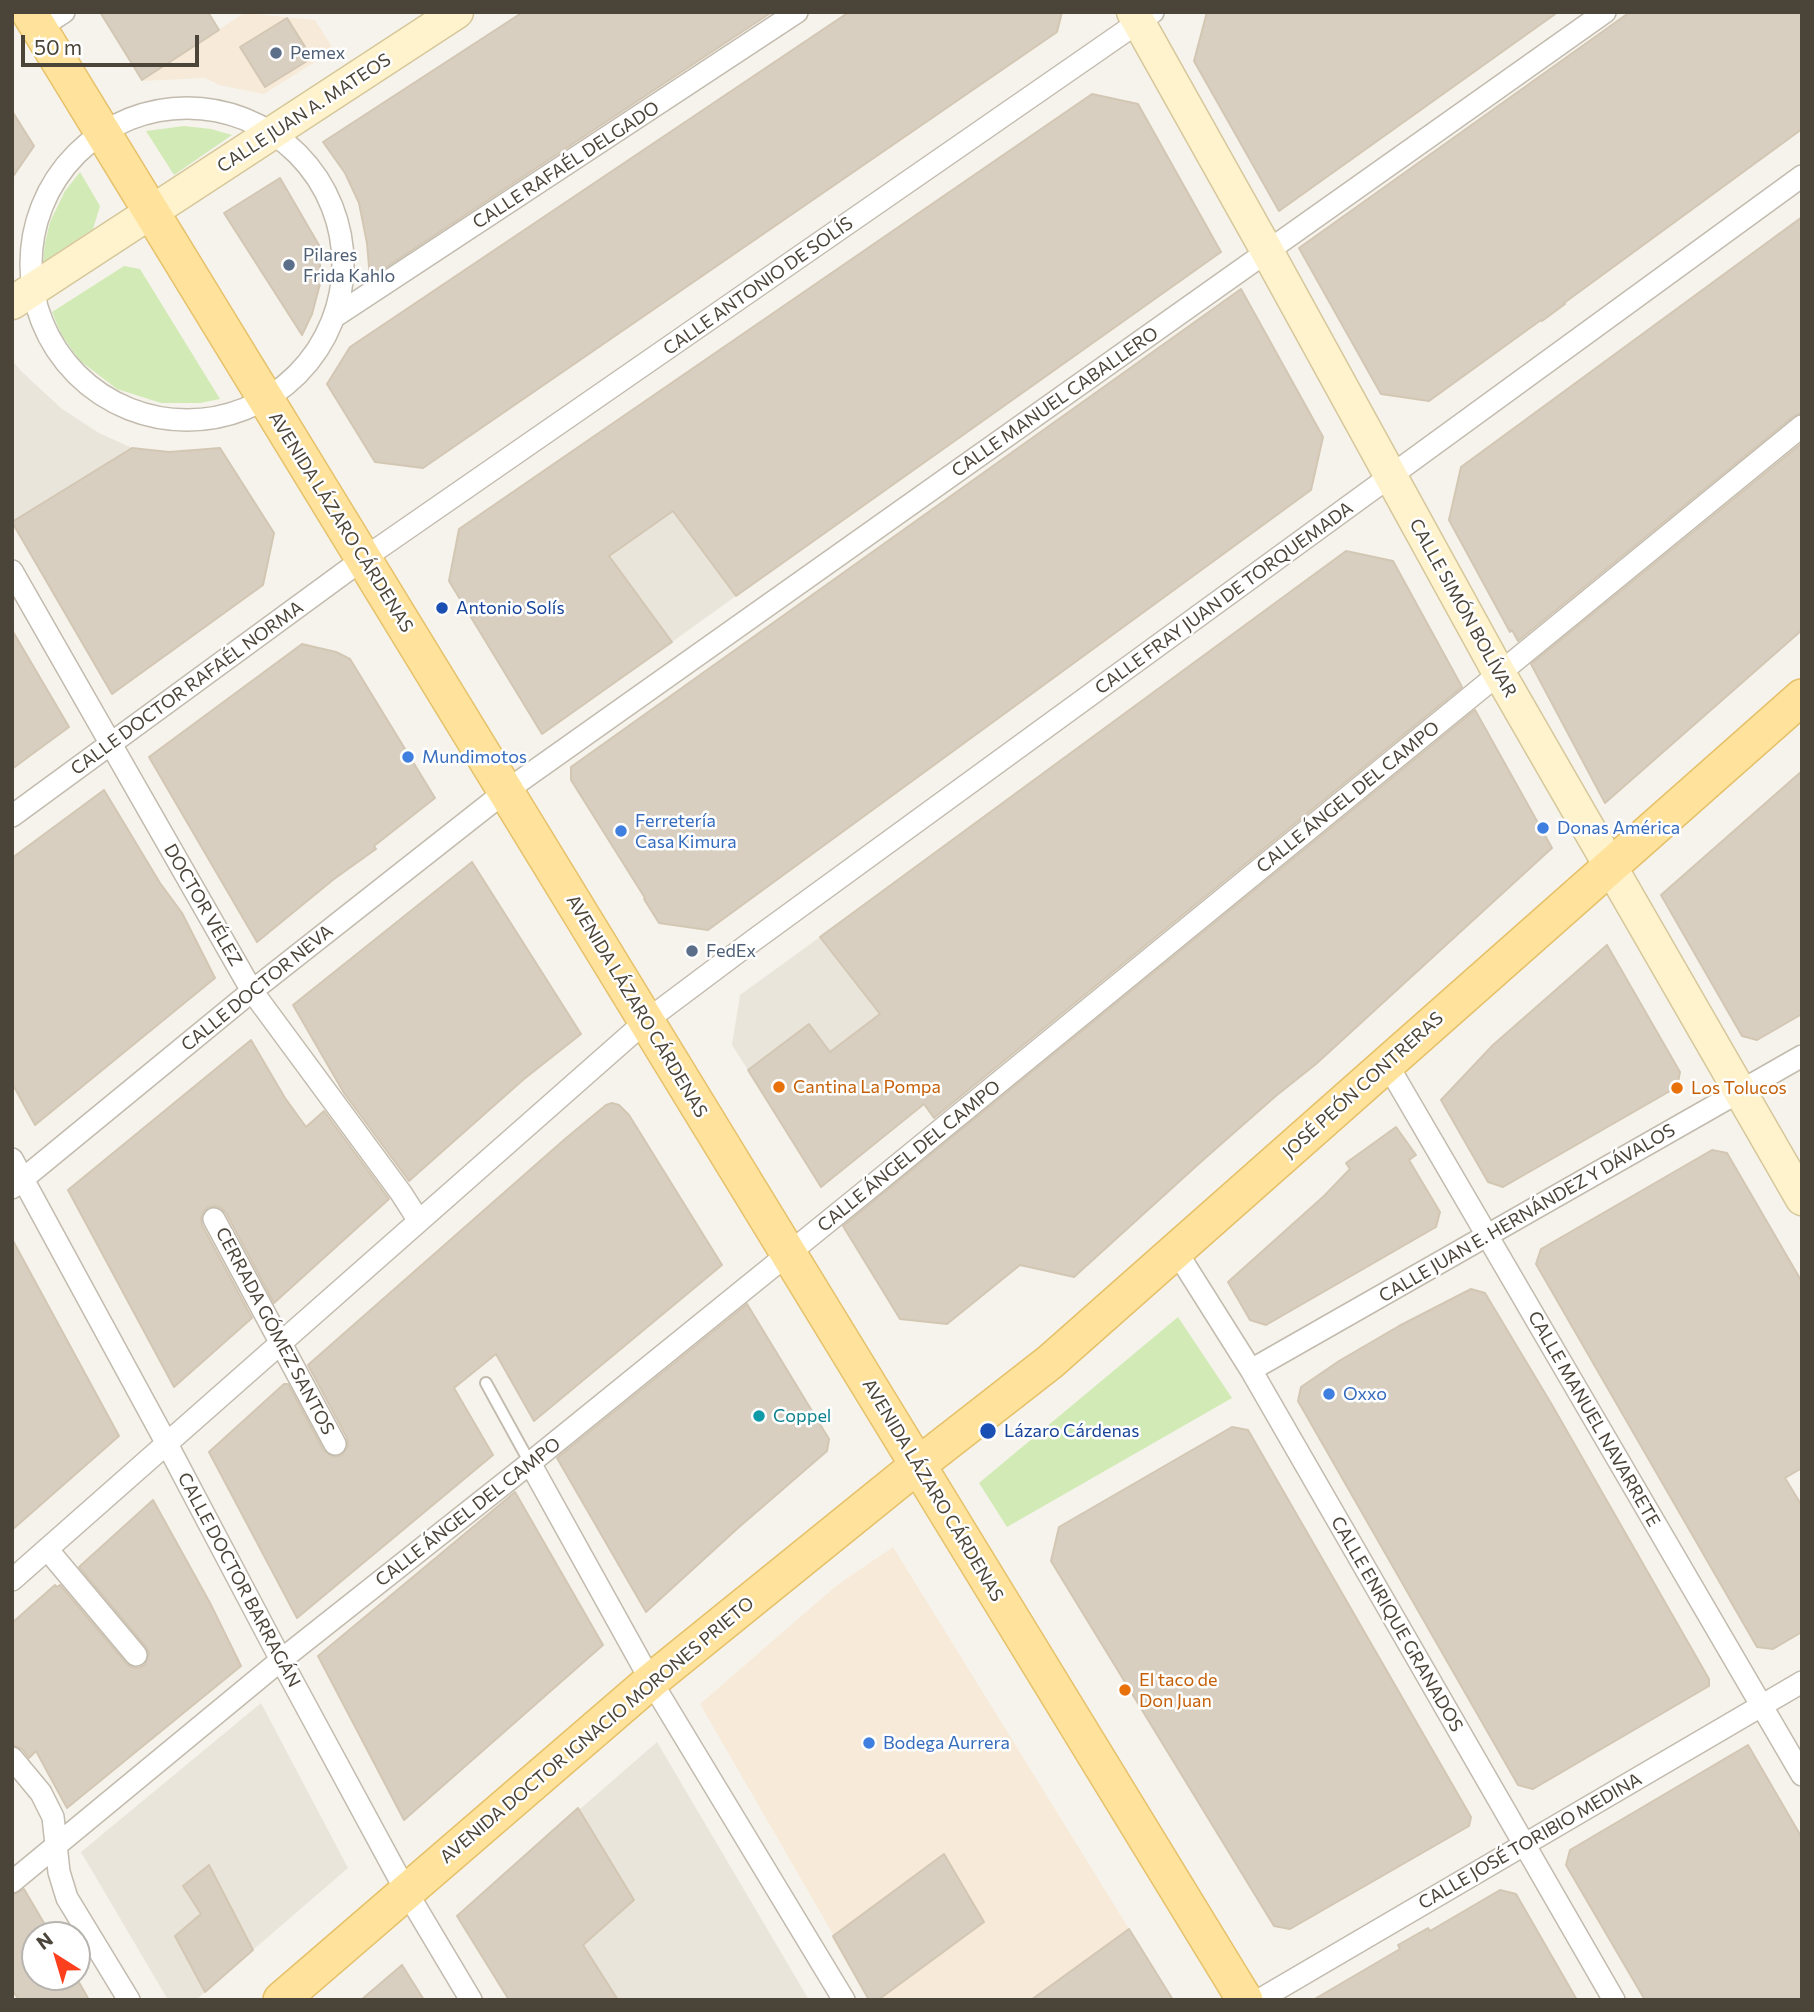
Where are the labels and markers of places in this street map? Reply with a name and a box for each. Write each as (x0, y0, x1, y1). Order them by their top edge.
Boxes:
place label: Pemex (290, 42, 345, 64)
marker: Pemex (268, 45, 284, 61)
place label: Pilares Frida Kahlo (303, 244, 395, 286)
marker: Pilares Frida Kahlo (281, 257, 297, 273)
place label: Antonio Solís (456, 597, 565, 619)
marker: Antonio Solís (434, 600, 450, 616)
place label: Mundimotos (422, 746, 527, 768)
marker: Mundimotos (400, 749, 416, 765)
place label: Ferretería Casa Kimura (635, 810, 737, 852)
place label: Donas América (1557, 817, 1680, 839)
marker: Donas América (1535, 820, 1551, 836)
marker: Ferretería Casa Kimura (613, 823, 629, 839)
place label: FedEx (706, 940, 756, 962)
marker: FedEx (684, 943, 700, 959)
place label: Cantina La Pompa (793, 1076, 941, 1098)
place label: Los Tolucos (1691, 1077, 1787, 1099)
marker: Cantina La Pompa (771, 1079, 787, 1095)
marker: Los Tolucos (1669, 1080, 1685, 1096)
place label: Oxxo (1343, 1383, 1387, 1405)
marker: Oxxo (1321, 1386, 1337, 1402)
place label: Coppel (773, 1405, 831, 1427)
marker: Coppel (751, 1408, 767, 1424)
place label: Lázaro Cárdenas (1004, 1420, 1139, 1442)
marker: Lázaro Cárdenas (978, 1421, 998, 1441)
place label: El taco de Don Juan (1139, 1669, 1217, 1712)
marker: El taco de Don Juan (1117, 1682, 1133, 1698)
place label: Bodega Aurrera (883, 1732, 1010, 1754)
marker: Bodega Aurrera (861, 1735, 877, 1751)

